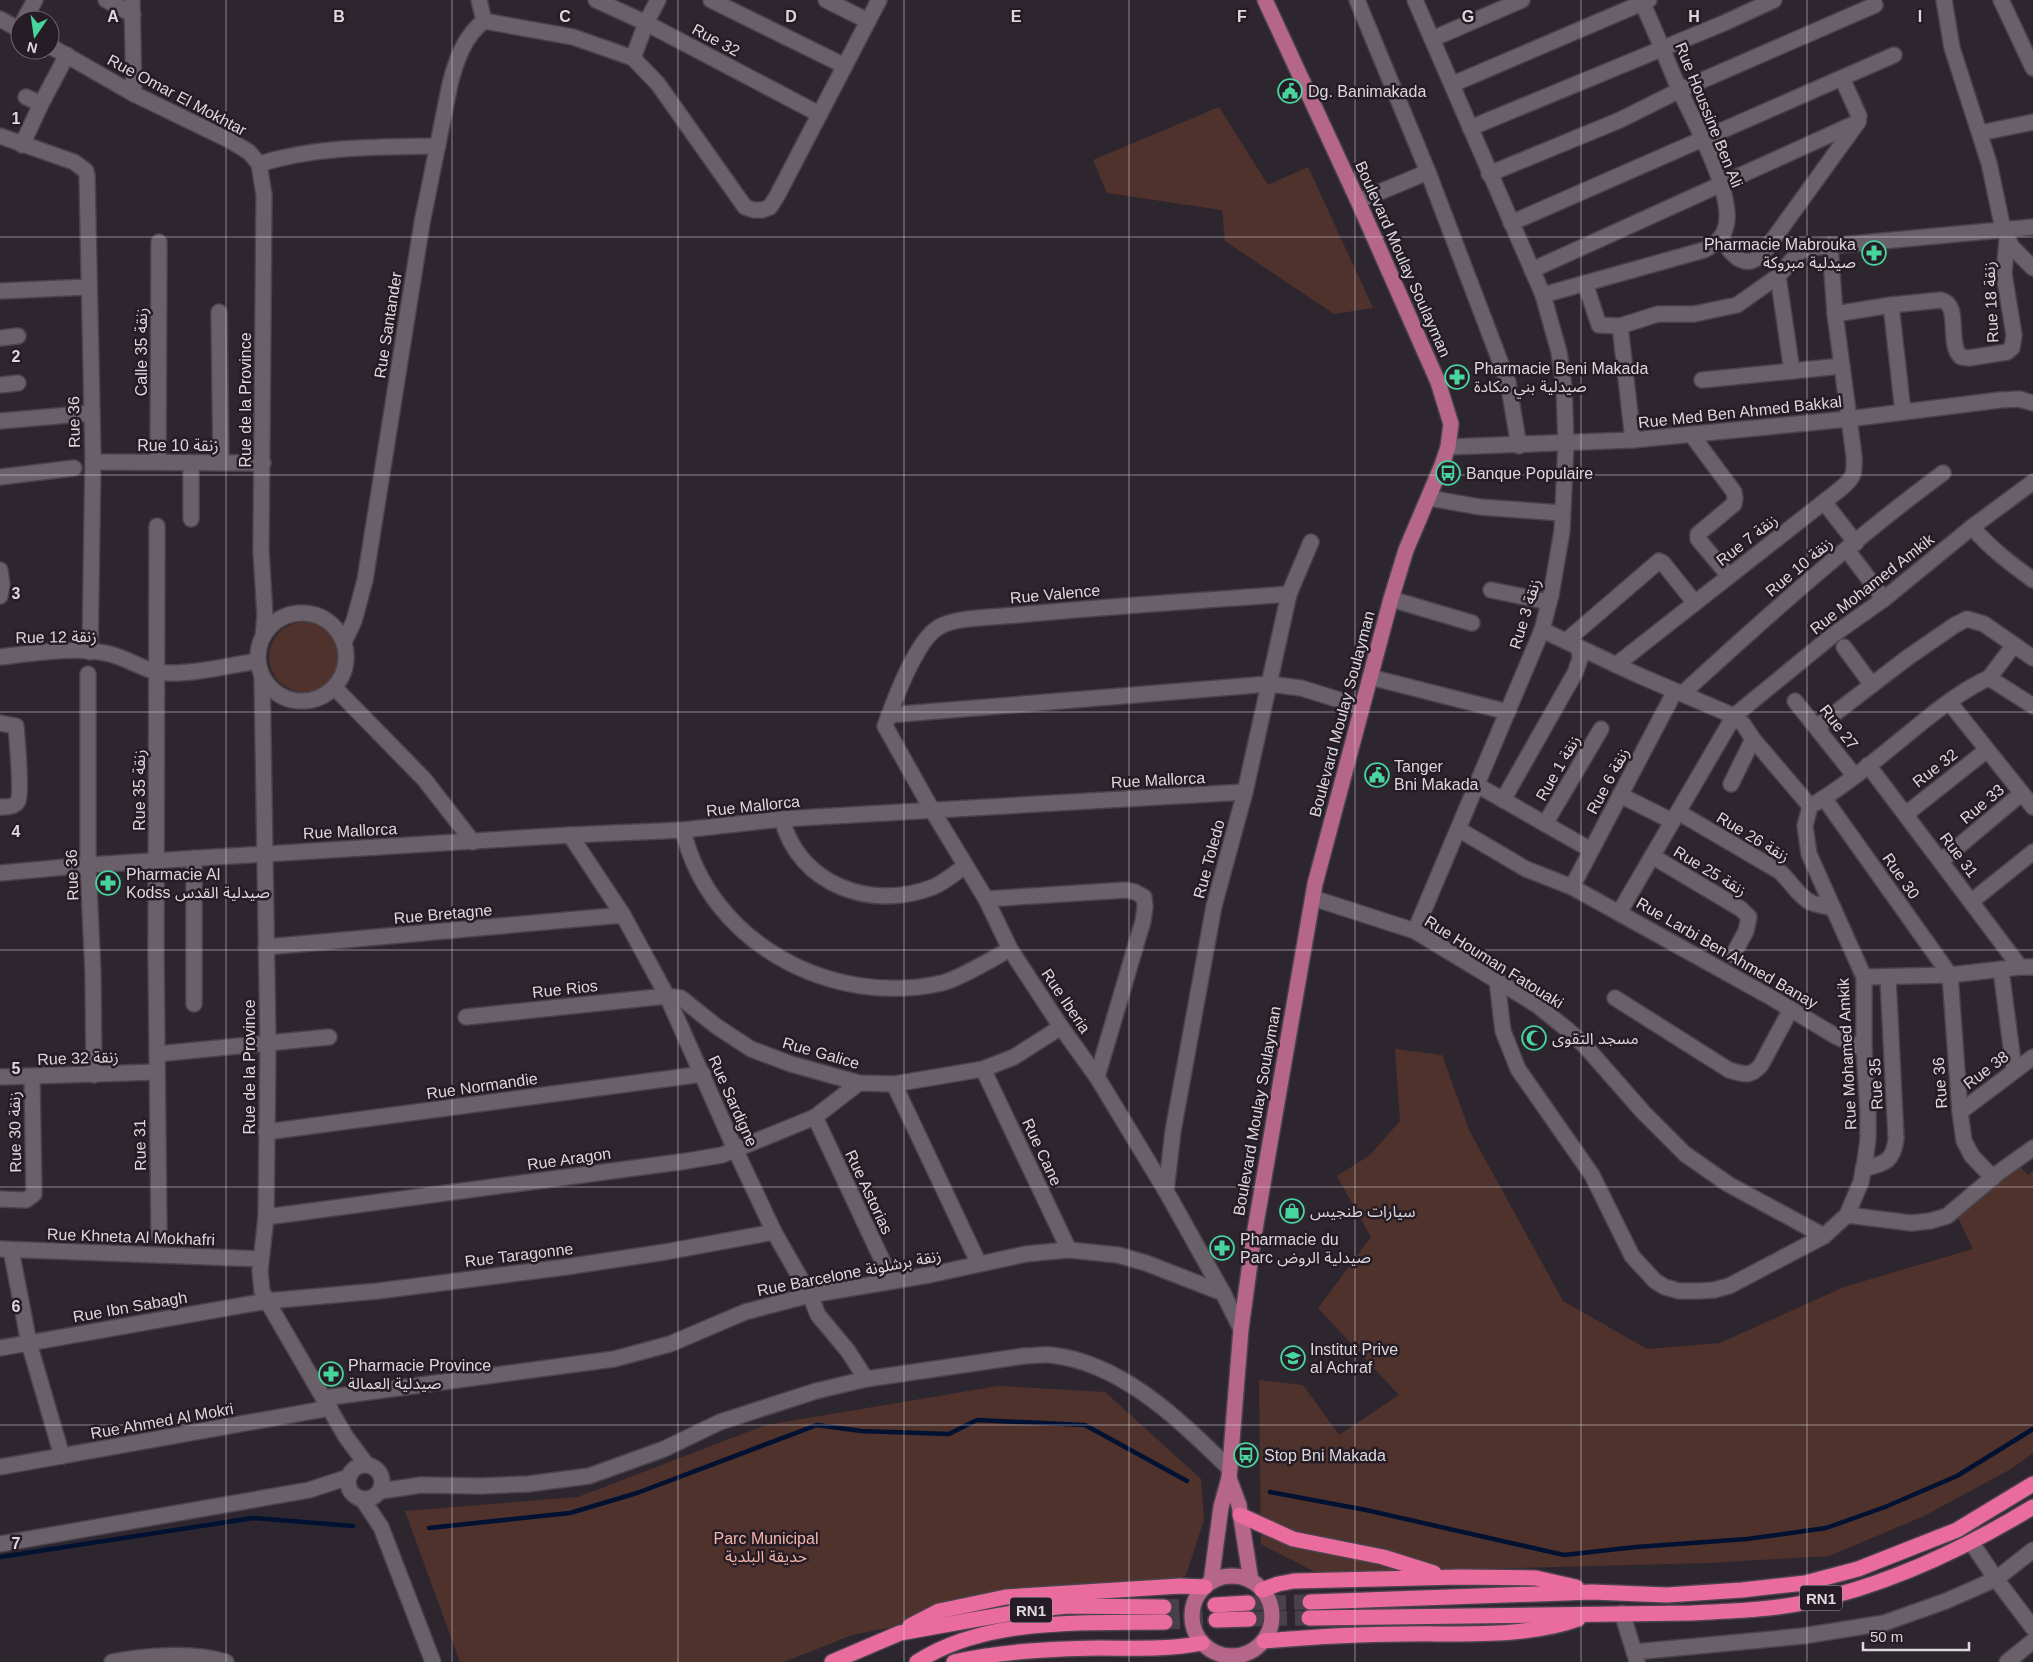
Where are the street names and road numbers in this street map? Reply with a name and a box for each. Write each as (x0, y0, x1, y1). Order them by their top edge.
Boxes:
street label: Rue 32 (689, 20, 743, 60)
street label: Rue Houssine Ben Ali (1672, 40, 1746, 190)
street label: Rue Omar El Mokhtar (105, 51, 250, 139)
street label: Boulevard Moulay Soulayman (1352, 158, 1454, 360)
street label: Rue 18 زنقة (1980, 261, 2003, 343)
street label: Rue Santander (371, 270, 405, 379)
street label: Calle 35 زنقة (133, 308, 151, 396)
street label: Rue de la Province (237, 332, 254, 468)
street label: Rue Med Ben Ahmed Bakkal (1637, 393, 1843, 431)
street label: Rue 36 (65, 396, 83, 448)
street label: Rue 10 زنقة (137, 437, 219, 455)
street label: Rue 7 زنقة (1713, 511, 1781, 570)
street label: Rue Mohamed Amkik (1807, 530, 1938, 638)
street label: Rue 10 زنقة (1762, 534, 1836, 600)
street label: Rue 3 زنقة (1506, 577, 1545, 651)
street label: Rue Valence (1009, 582, 1101, 606)
street label: Boulevard Moulay Soulayman (1306, 609, 1378, 819)
street label: Rue 12 زنقة (15, 628, 97, 647)
street label: Rue 27 (1816, 701, 1862, 753)
street label: Rue 1 زنقة (1533, 732, 1584, 804)
street label: Rue 6 زنقة (1583, 745, 1633, 817)
street label: Rue 32 (1909, 745, 1961, 791)
street label: Rue 35 زنقة (131, 749, 149, 831)
street label: Rue Mallorca (1110, 769, 1206, 791)
street label: Rue 33 (1957, 781, 2007, 827)
street label: Rue Mallorca (705, 793, 801, 819)
street label: Rue 26 زنقة (1713, 809, 1792, 866)
street label: Rue Toledo (1190, 818, 1228, 900)
street label: Rue Mallorca (302, 820, 398, 842)
street label: Rue 31 (1937, 829, 1981, 881)
street label: Rue 25 زنقة (1670, 843, 1749, 900)
street label: Rue 36 (63, 849, 81, 901)
street label: Rue 30 (1879, 850, 1923, 902)
street label: Rue Larbi Ben Ahmed Banay (1633, 894, 1821, 1012)
street label: Rue Bretagne (393, 901, 493, 927)
street label: Rue Houman Fatouaki (1422, 912, 1566, 1012)
street label: Rue Iberia (1038, 966, 1094, 1036)
street label: Rue Rios (531, 977, 599, 1001)
street label: Rue Mohamed Amkik (1834, 977, 1859, 1130)
street label: Rue de la Province (241, 999, 258, 1135)
street label: Boulevard Moulay Soulayman (1230, 1005, 1284, 1217)
street label: Rue Galice (781, 1034, 861, 1072)
street label: Rue 32 زنقة (37, 1048, 119, 1069)
street label: Rue 38 (1960, 1048, 2012, 1092)
street label: Rue Sardigne (705, 1053, 761, 1149)
street label: Rue 36 (1930, 1057, 1950, 1109)
street label: Rue 35 (1866, 1058, 1886, 1110)
street label: Rue Normandie (425, 1070, 539, 1102)
street label: Rue 30 زنقة (6, 1091, 25, 1173)
street label: Rue Cane (1019, 1116, 1065, 1188)
street label: Rue 31 (131, 1119, 149, 1171)
street label: Rue Aragon (526, 1145, 612, 1173)
street label: Rue Astorias (842, 1147, 896, 1237)
street label: Rue Khneta Al Mokhafri (47, 1226, 215, 1248)
street label: Rue Taragonne (464, 1240, 574, 1270)
street label: Rue Barcelone زنقة برشلونة (755, 1247, 943, 1300)
street label: Rue Ibn Sabagh (72, 1289, 188, 1325)
street label: Rue Ahmed Al Mokri (89, 1400, 235, 1442)
road number: RN1 (1800, 1586, 1842, 1610)
road number: RN1 (1010, 1598, 1052, 1622)

